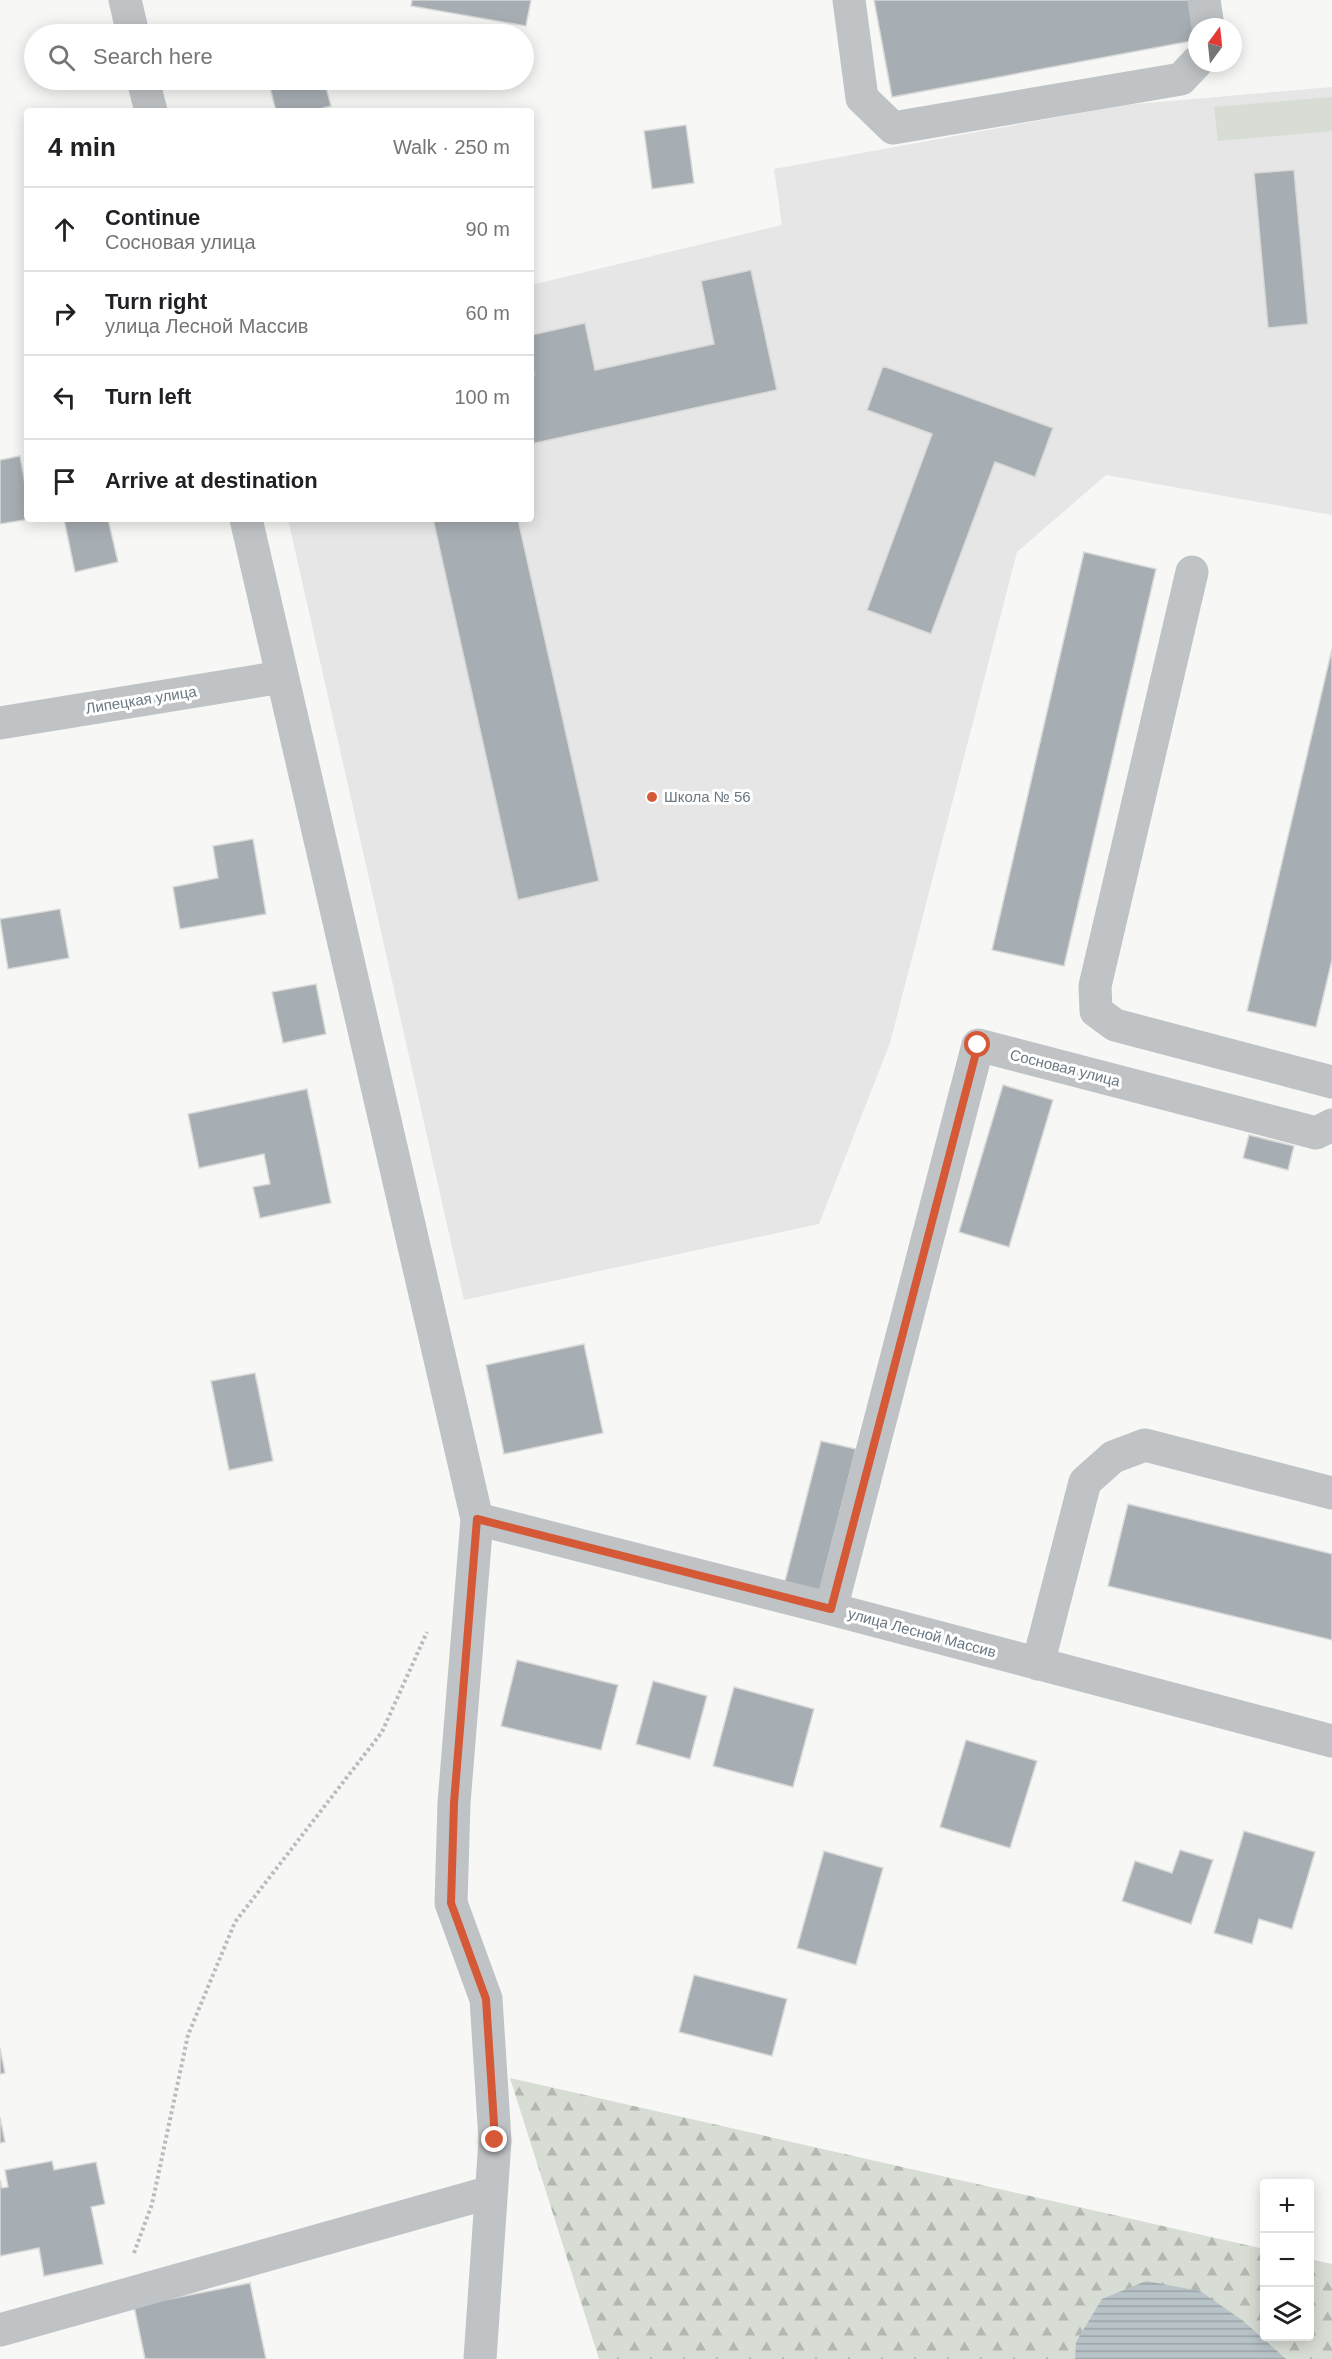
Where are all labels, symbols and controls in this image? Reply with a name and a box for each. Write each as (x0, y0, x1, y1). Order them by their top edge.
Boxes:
north arrow (1188, 18, 1242, 72)
search box (24, 24, 534, 90)
icon: search (45, 41, 78, 74)
text: Search here (93, 44, 213, 69)
text: 4 min (48, 132, 116, 162)
text: Walk · 250 m (393, 136, 510, 158)
text: Continue (105, 205, 200, 230)
icon: ahead (48, 213, 81, 246)
text: 90 m (466, 218, 510, 240)
text: Сосновая улица (105, 231, 256, 253)
text: Turn right (105, 289, 207, 314)
icon: right (48, 297, 81, 330)
text: 60 m (466, 302, 510, 324)
text: улица Лесной Массив (105, 315, 309, 337)
icon: left (48, 381, 81, 414)
text: Turn left (105, 384, 191, 409)
text: 100 m (454, 386, 510, 408)
icon: arrive (48, 465, 81, 498)
text: Arrive at destination (105, 468, 318, 493)
street label: Липецкая улица (84, 682, 198, 717)
place label: Школа № 56 (664, 788, 751, 805)
marker: Школа № 56 (645, 790, 659, 804)
route start (964, 1031, 990, 1057)
street label: Сосновая улица (1008, 1046, 1123, 1090)
street label: улица Лесной Массив (846, 1605, 998, 1660)
route end (481, 2126, 507, 2152)
map controls (1260, 2179, 1314, 2341)
button: + (1260, 2179, 1314, 2233)
button: − (1260, 2233, 1314, 2287)
button: layers (1260, 2287, 1314, 2341)

